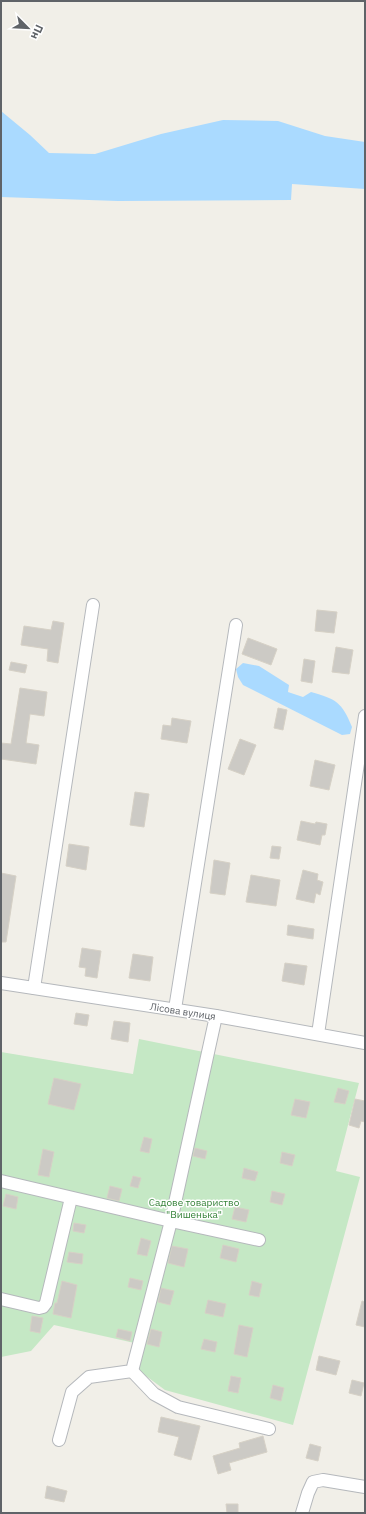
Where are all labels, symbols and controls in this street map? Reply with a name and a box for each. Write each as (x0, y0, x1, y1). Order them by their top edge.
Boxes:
north arrow (8, 8, 48, 48)
text: Пн (28, 23, 46, 42)
street label: Лісова вулиця (149, 1000, 217, 1023)
park label: Садове товариство "Вишенька" (149, 1196, 240, 1221)

